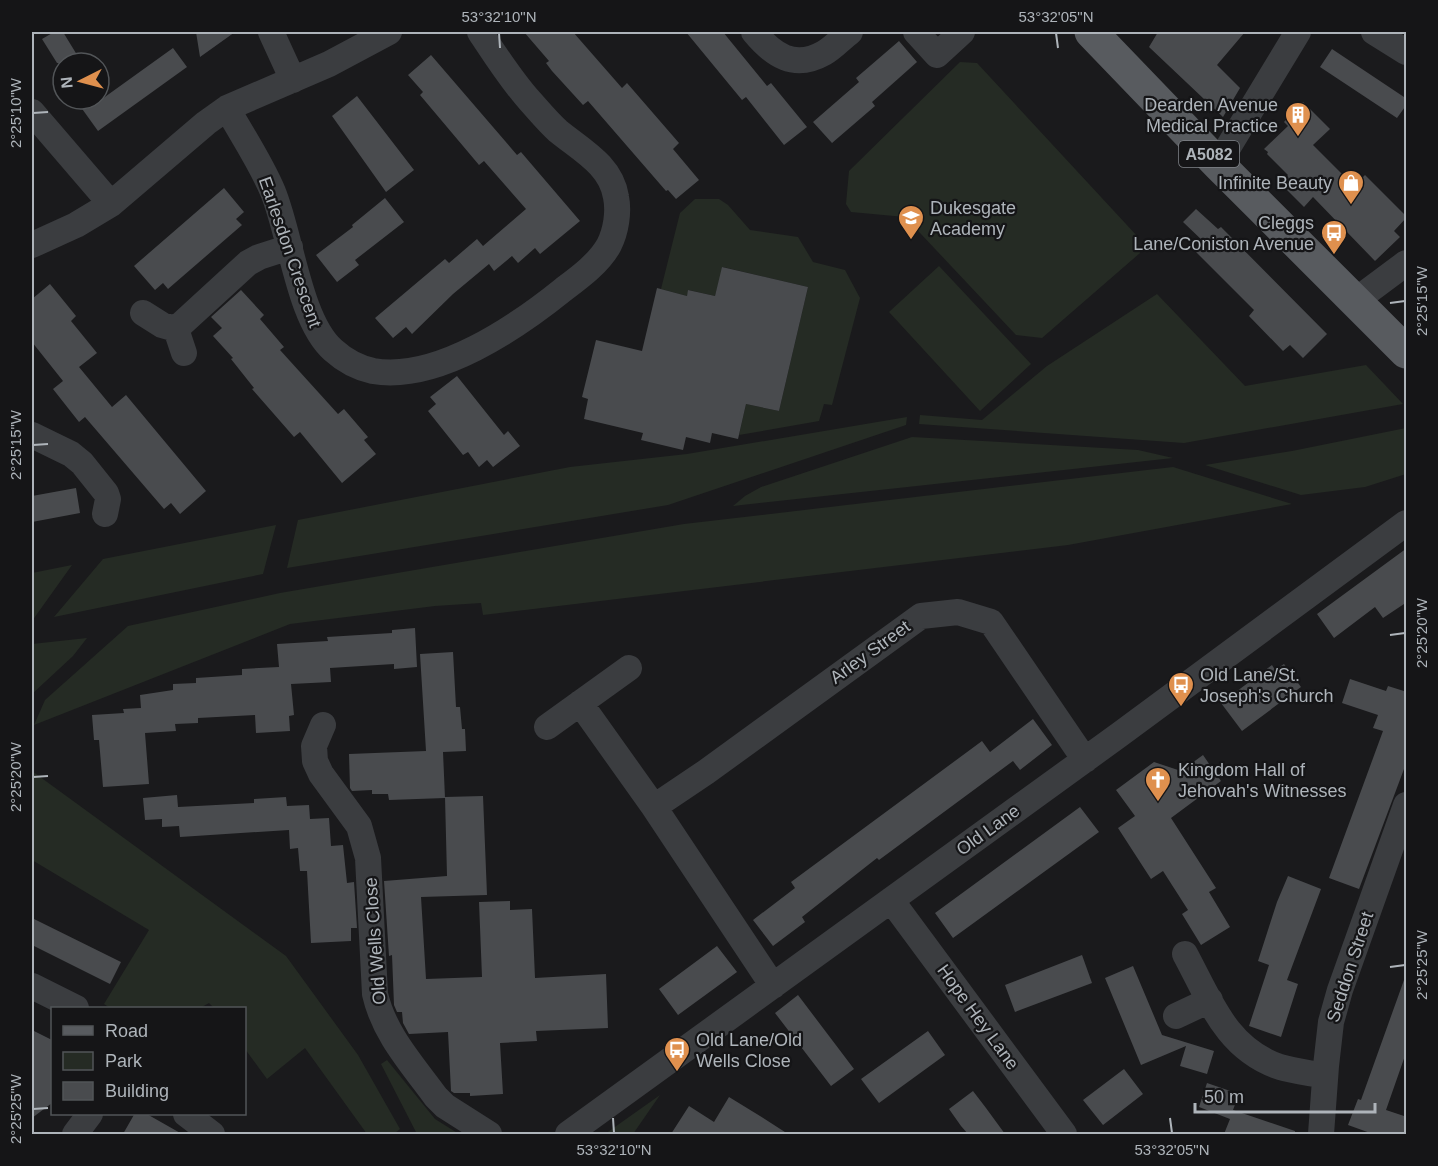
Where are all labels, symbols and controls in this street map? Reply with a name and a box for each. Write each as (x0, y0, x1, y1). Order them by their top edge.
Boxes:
text: 53°32'10"N (461, 8, 537, 25)
text: 53°32'05"N (1018, 8, 1094, 25)
north arrow (51, 51, 111, 111)
text: N (58, 76, 76, 89)
text: 2°25'10"W (7, 77, 24, 148)
place label: Dearden Avenue Medical Practice (1144, 95, 1278, 136)
building icon: Dearden Avenue Medical Practice (1283, 100, 1313, 138)
road number: A5082 (1179, 141, 1239, 167)
shop icon: Infinite Beauty (1336, 168, 1366, 206)
place label: Infinite Beauty (1218, 173, 1332, 193)
street label: Earlesdon Crescent (255, 174, 325, 330)
place label: Dukesgate Academy (930, 198, 1016, 239)
school or university icon: Dukesgate Academy (896, 203, 926, 241)
place label: Cleggs Lane/Coniston Avenue (1133, 213, 1314, 254)
bus stop icon: Cleggs Lane/Coniston Avenue (1319, 218, 1349, 256)
text: 2°25'15"W (1413, 265, 1430, 336)
text: 2°25'15"W (7, 409, 24, 480)
text: 2°25'20"W (1413, 597, 1430, 668)
street label: Arley Street (826, 616, 914, 688)
place label: Old Lane/St. Joseph's Church (1200, 665, 1334, 706)
bus stop icon: Old Lane/St. Joseph's Church (1166, 670, 1196, 708)
text: 2°25'20"W (7, 741, 24, 812)
place label: Kingdom Hall of Jehovah's Witnesses (1178, 760, 1347, 801)
church icon: Kingdom Hall of Jehovah's Witnesses (1143, 765, 1173, 803)
street label: Old Lane (953, 800, 1023, 860)
street label: Old Wells Close (361, 877, 389, 1005)
street label: Seddon Street (1323, 909, 1377, 1025)
text: 2°25'25"W (1413, 929, 1430, 1000)
street label: Hope Hey Lane (933, 961, 1023, 1073)
legend (51, 1007, 246, 1115)
text: Road (105, 1021, 148, 1041)
place label: Old Lane/Old Wells Close (696, 1030, 802, 1071)
bus stop icon: Old Lane/Old Wells Close (662, 1035, 692, 1073)
text: Park (105, 1051, 143, 1071)
text: 2°25'25"W (7, 1073, 24, 1144)
scale bar (1195, 1076, 1375, 1114)
text: Building (105, 1081, 169, 1101)
text: 50 m (1204, 1087, 1244, 1107)
text: 53°32'10"N (576, 1141, 652, 1158)
text: 53°32'05"N (1134, 1141, 1210, 1158)

